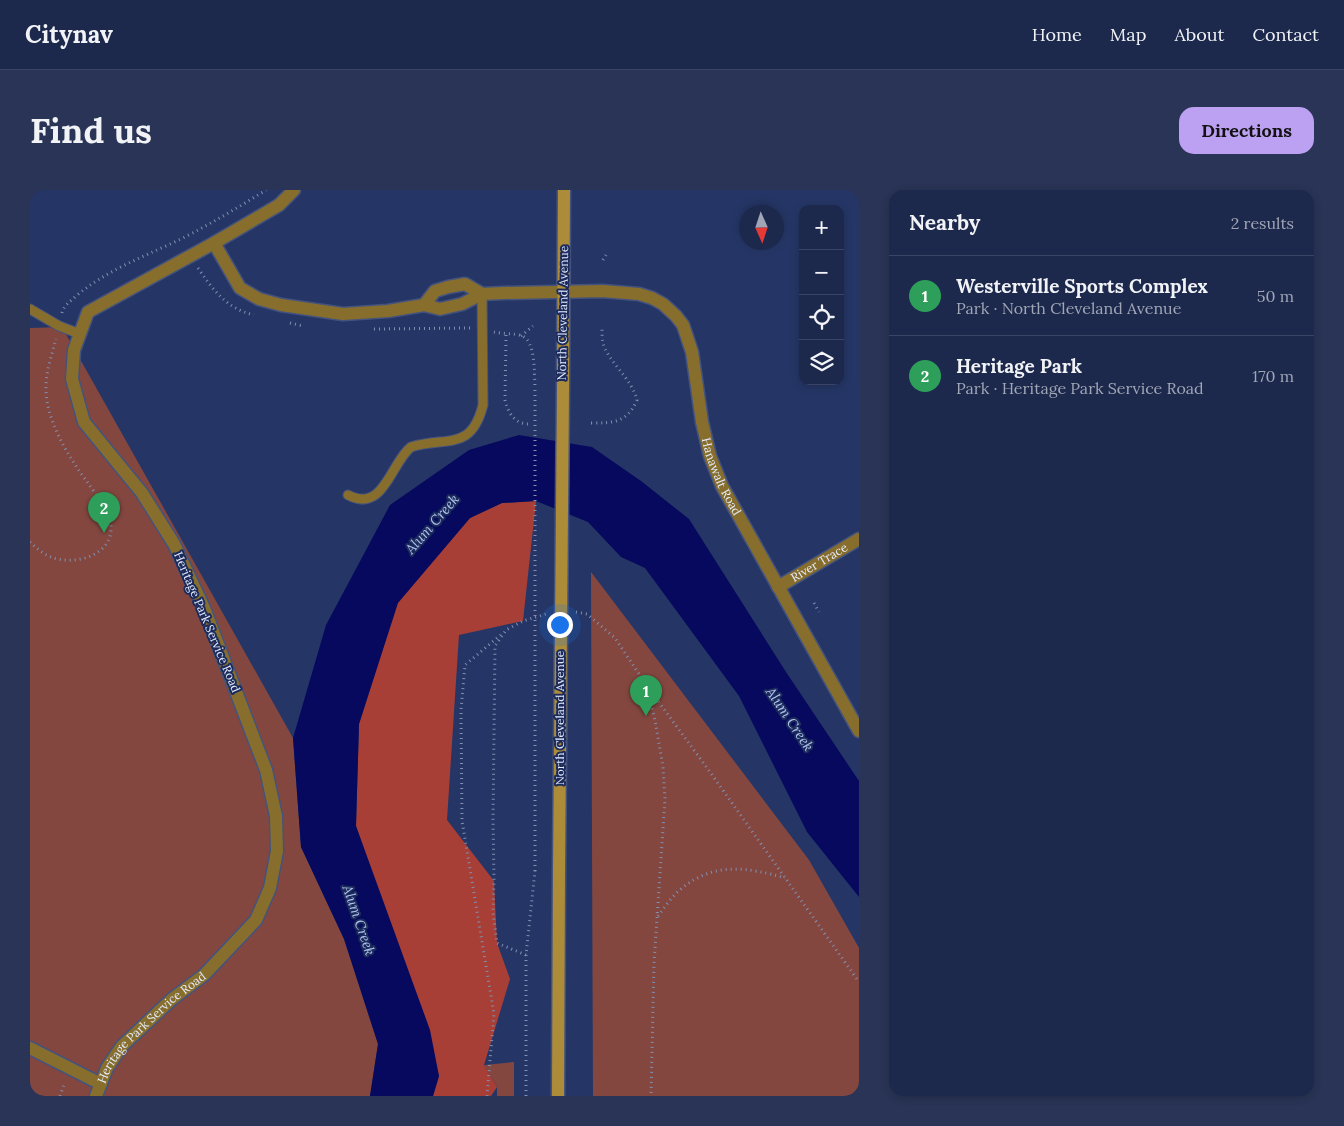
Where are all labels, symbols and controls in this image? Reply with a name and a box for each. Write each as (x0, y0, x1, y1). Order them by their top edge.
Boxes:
text: Citynav (25, 19, 113, 50)
text: Home (1032, 23, 1082, 46)
text: Map (1110, 23, 1146, 46)
text: About (1174, 23, 1224, 46)
text: Contact (1252, 23, 1319, 46)
button: Directions (1179, 107, 1314, 154)
text: Find us (30, 108, 152, 153)
north arrow (739, 205, 784, 250)
map controls (799, 205, 844, 385)
button: + (799, 205, 844, 250)
text: Nearby (909, 209, 980, 236)
text: 2 results (1231, 213, 1294, 233)
street label: North Cleveland Avenue (554, 245, 571, 380)
button: − (799, 250, 844, 295)
text: Westerville Sports Complex (956, 274, 1208, 298)
text: 1 (922, 286, 928, 306)
text: 50 m (1257, 286, 1294, 306)
button: locate (799, 295, 844, 340)
text: Park · North Cleveland Avenue (956, 298, 1181, 318)
button: layers (799, 340, 844, 385)
text: Heritage Park (956, 354, 1082, 378)
text: 2 (921, 366, 929, 386)
text: 170 m (1252, 366, 1294, 386)
text: Park · Heritage Park Service Road (956, 378, 1204, 398)
street label: Hanawalt Road (699, 436, 745, 518)
water label: Alum Creek (400, 490, 463, 558)
pin: 2 (88, 492, 120, 533)
street label: River Trace (788, 539, 851, 585)
street label: Heritage Park Service Road (171, 549, 244, 694)
your location (547, 612, 573, 638)
street label: North Cleveland Avenue (552, 650, 567, 785)
pin: 1 (630, 675, 662, 716)
water label: Alum Creek (761, 683, 818, 754)
water label: Alum Creek (338, 881, 379, 958)
street label: Heritage Park Service Road (94, 968, 209, 1085)

